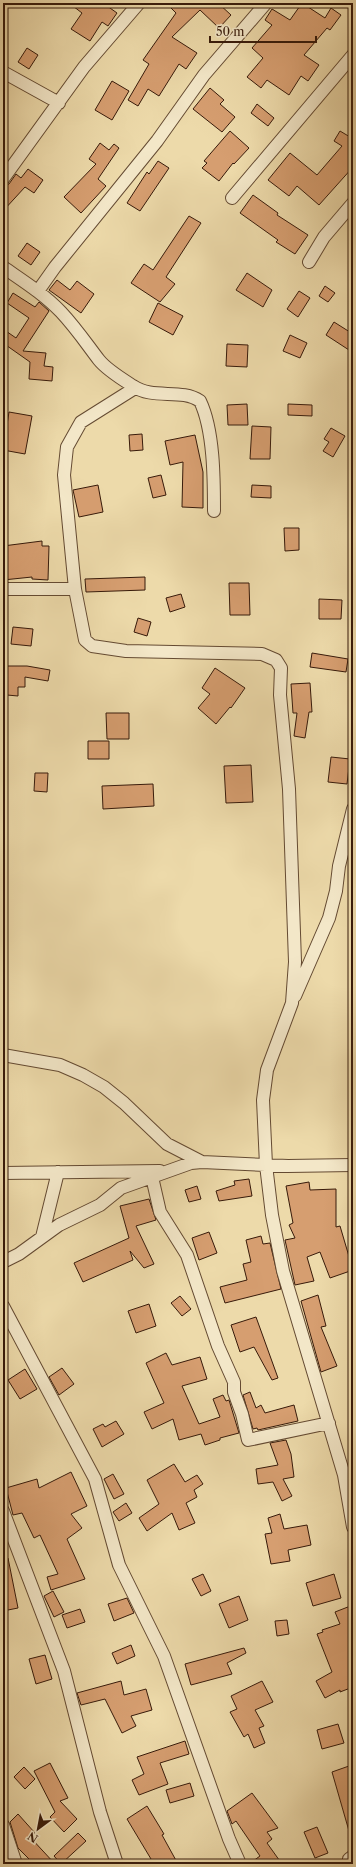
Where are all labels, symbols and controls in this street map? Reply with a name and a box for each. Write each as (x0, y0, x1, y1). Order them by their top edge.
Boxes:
scale bar (210, 18, 316, 44)
text: 50 m (216, 24, 245, 39)
north arrow (18, 1809, 58, 1849)
text: N (25, 1829, 40, 1846)

